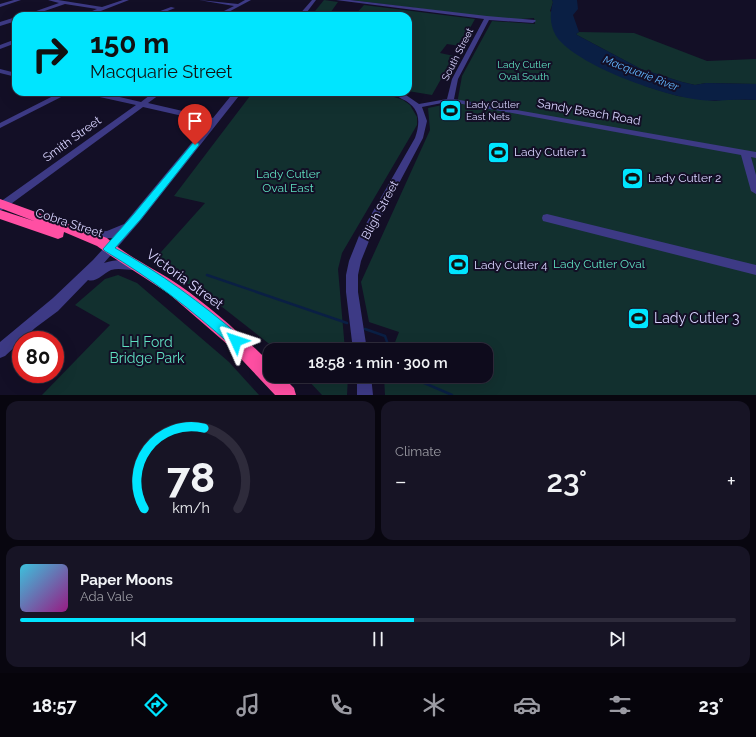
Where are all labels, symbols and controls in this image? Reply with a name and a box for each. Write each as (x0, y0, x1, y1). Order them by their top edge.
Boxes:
street label: South Street (440, 26, 476, 82)
text: 150 m (90, 27, 169, 60)
icon: right (24, 28, 76, 80)
water label: Macquarie River (601, 53, 682, 94)
park label: Lady Cutler Oval South (497, 59, 551, 82)
text: Macquarie Street (90, 61, 232, 82)
street label: Sandy Beach Road (536, 96, 642, 128)
sports icon: Lady Cutler East Nets (438, 97, 464, 123)
place label: Lady Cutler East Nets (466, 99, 520, 122)
pin (178, 104, 212, 145)
icon: arrive (184, 110, 206, 132)
street label: Smith Street (40, 113, 104, 165)
sports icon: Lady Cutler 1 (486, 139, 512, 165)
place label: Lady Cutler 1 (514, 145, 586, 159)
sports icon: Lady Cutler 2 (620, 165, 646, 191)
park label: Lady Cutler Oval East (256, 167, 321, 195)
place label: Lady Cutler 2 (648, 171, 721, 185)
street label: Bligh Street (359, 178, 401, 242)
street label: Cobra Street (34, 206, 104, 240)
street label: Victoria Street (143, 246, 227, 312)
sports icon: Lady Cutler 4 (445, 252, 471, 278)
park label: Lady Cutler Oval (553, 257, 646, 271)
place label: Lady Cutler 4 (474, 258, 548, 272)
sports icon: Lady Cutler 3 (625, 305, 651, 331)
place label: Lady Cutler 3 (654, 310, 740, 326)
position arrow (215, 320, 257, 362)
speed limit sign: 80 (12, 331, 64, 383)
park label: LH Ford Bridge Park (109, 334, 185, 366)
text: 18:58 · 1 min · 300 m (308, 354, 448, 372)
text: Climate (395, 444, 441, 459)
text: 78 (166, 452, 215, 501)
text: 23° (546, 464, 587, 499)
text: − (395, 468, 407, 494)
text: + (727, 468, 736, 494)
text: km/h (172, 499, 209, 515)
text: Paper Moons (80, 571, 173, 589)
text: Ada Vale (80, 589, 133, 604)
icon: previous (128, 628, 150, 650)
icon: pause (367, 628, 389, 650)
icon: next (606, 628, 628, 650)
icon: directions (142, 691, 170, 719)
icon: music (234, 691, 262, 719)
icon: phone (327, 691, 355, 719)
icon: climate (420, 691, 448, 719)
icon: car (513, 691, 541, 719)
icon: filters (606, 691, 634, 719)
text: 18:57 (32, 695, 77, 716)
text: 23° (698, 695, 724, 716)

